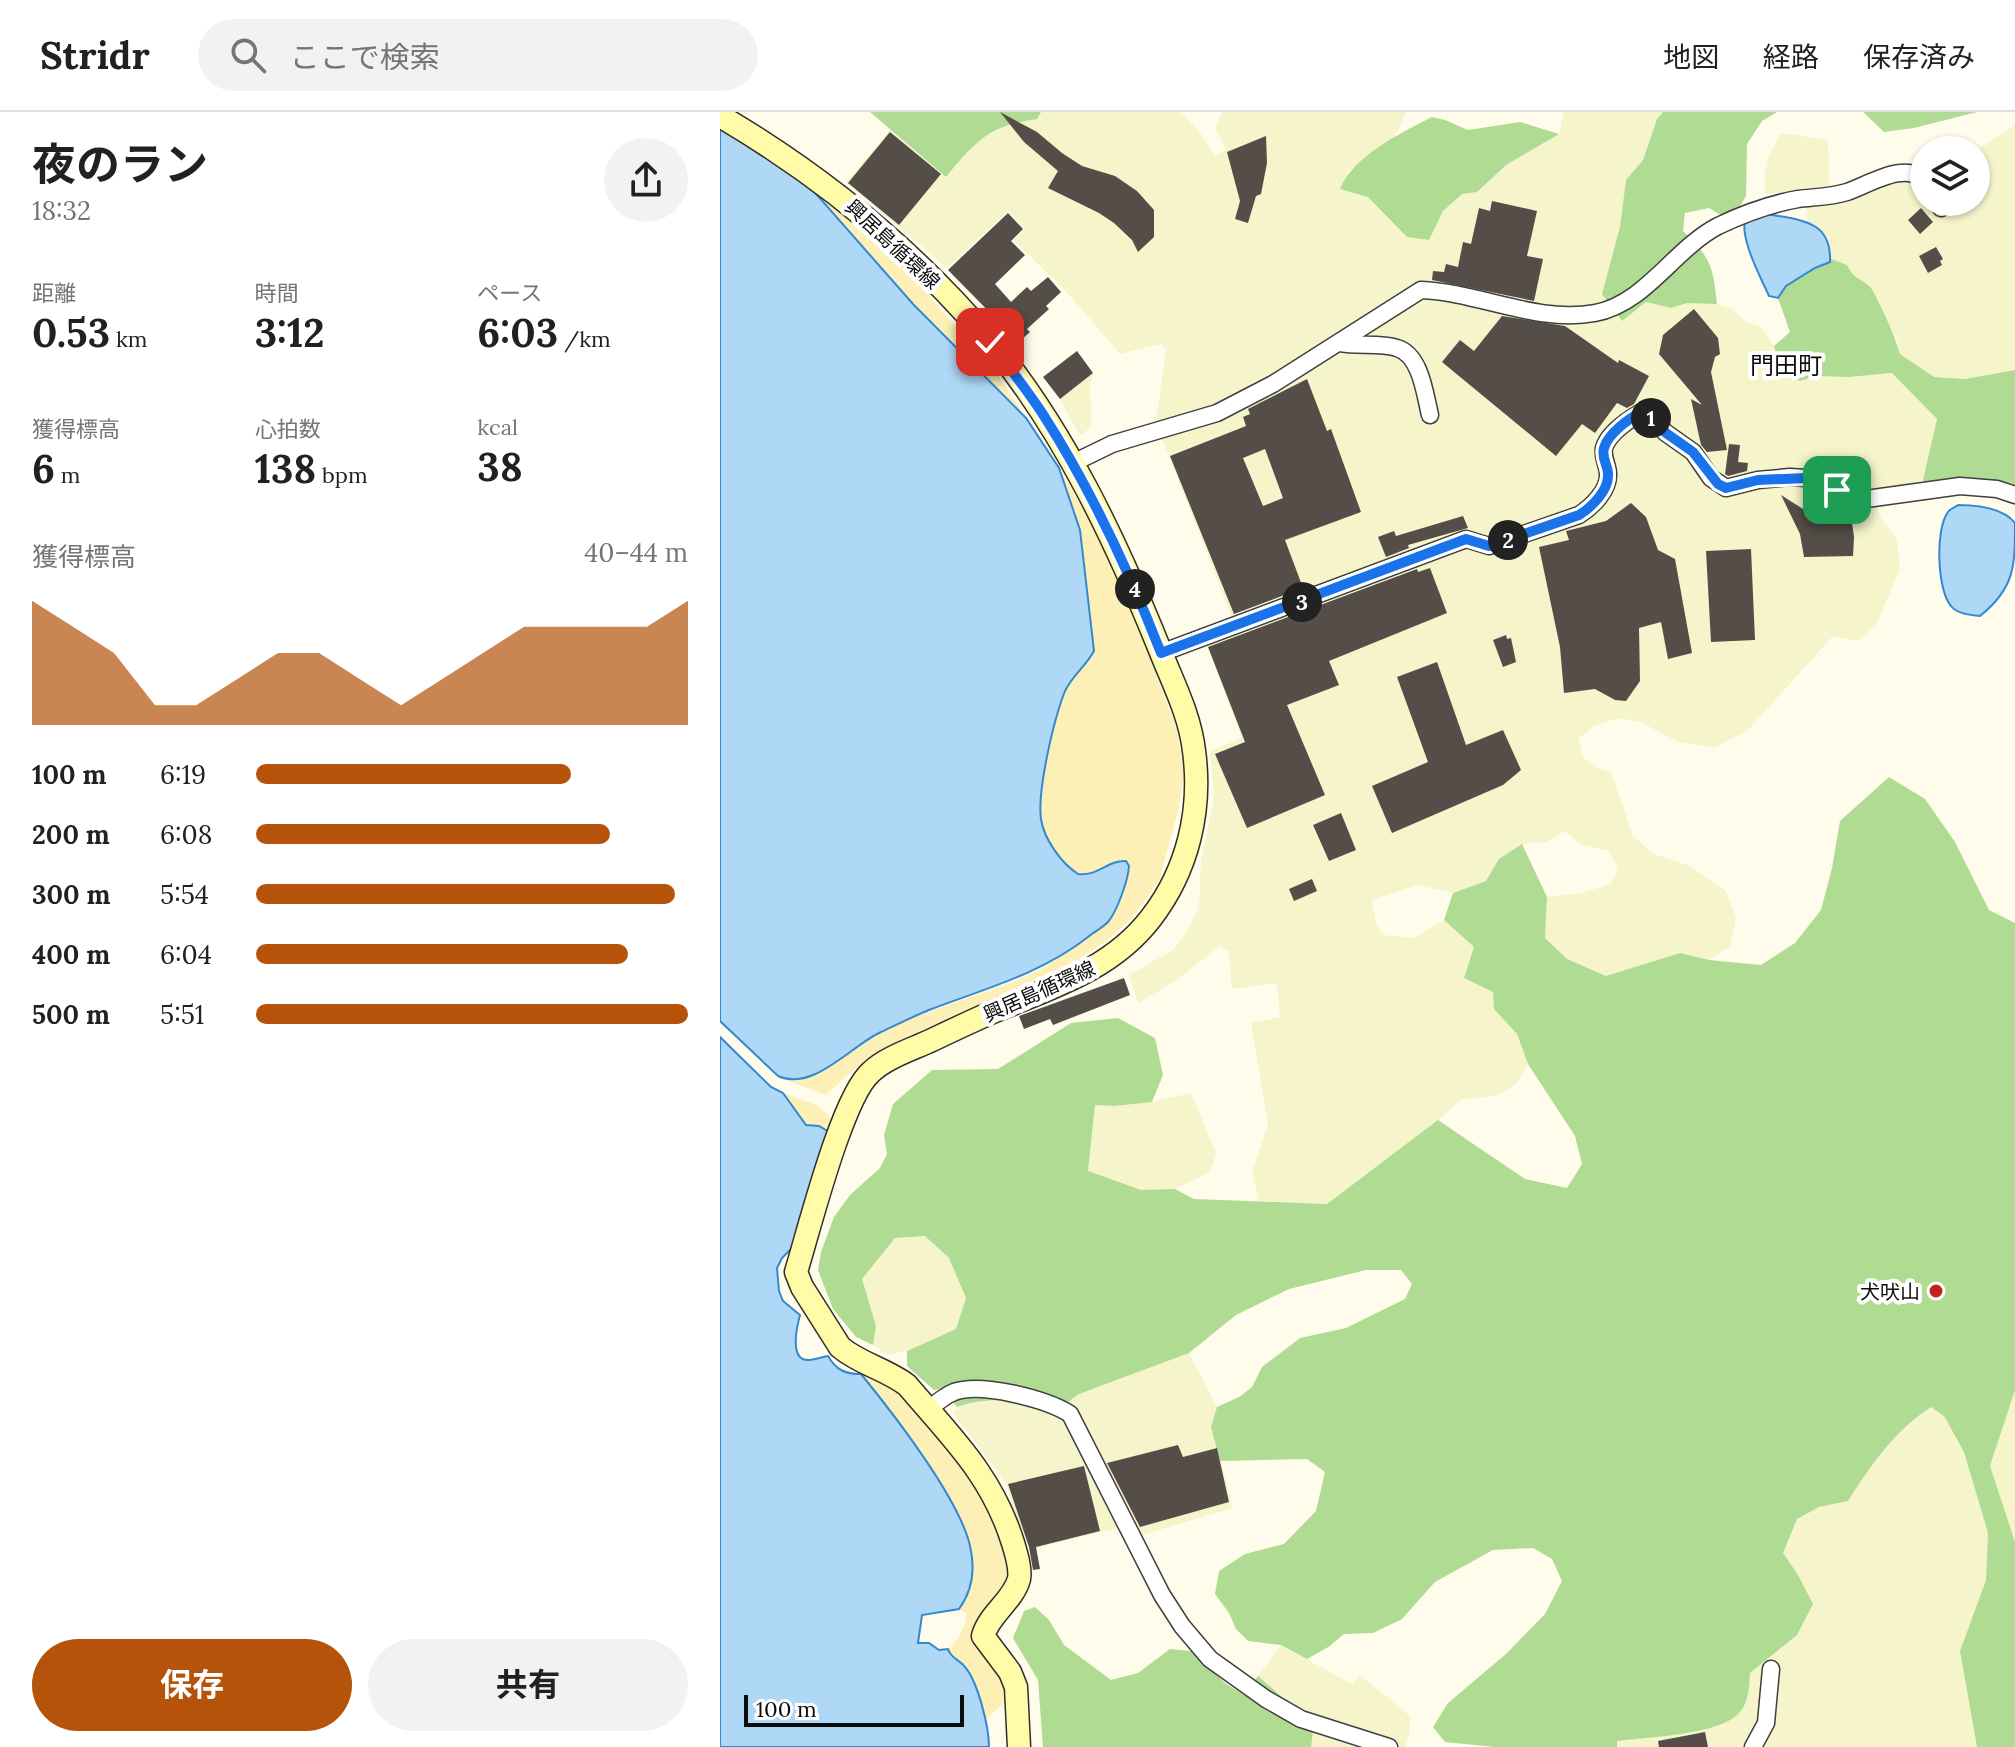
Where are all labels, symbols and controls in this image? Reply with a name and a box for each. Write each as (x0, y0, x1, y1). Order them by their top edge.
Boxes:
search box (198, 19, 758, 91)
text: Stridr (40, 31, 150, 79)
icon: search (226, 33, 270, 77)
text: ここで検索 (290, 38, 440, 76)
text: 地図 (1663, 39, 1719, 75)
text: 経路 (1763, 39, 1819, 75)
text: 保存済み (1863, 39, 1975, 75)
text: 夜のラン (32, 136, 208, 192)
map controls (1910, 136, 1990, 216)
button: layers (1910, 136, 1990, 216)
button: share (604, 138, 688, 222)
text: 18:32 (32, 194, 91, 227)
street label: 興居島循環線 (841, 194, 945, 294)
text: 距離 (32, 279, 76, 307)
text: 時間 (255, 279, 299, 307)
text: ペース (477, 279, 542, 307)
text: 0.53 (32, 307, 110, 358)
text: 3:12 (255, 307, 325, 358)
text: 6:03 (477, 307, 558, 358)
pin (956, 308, 1024, 376)
icon: check (968, 320, 1012, 364)
text: km (110, 325, 147, 353)
text: /km (558, 325, 611, 353)
district label: 門田町 (1750, 350, 1822, 381)
pin: 1 (1631, 398, 1671, 438)
text: 1 (1647, 404, 1655, 432)
text: kcal (477, 413, 518, 441)
text: 獲得標高 (32, 415, 120, 443)
text: 心拍数 (255, 415, 321, 443)
text: 38 (477, 441, 523, 492)
text: 6 (32, 443, 55, 494)
text: 138 (255, 443, 316, 494)
pin (1803, 456, 1871, 524)
text: m (55, 461, 80, 489)
text: bpm (316, 461, 368, 489)
icon: arrive (1815, 468, 1859, 512)
pin: 2 (1488, 520, 1528, 560)
text: 2 (1502, 526, 1514, 554)
text: 40–44 m (584, 536, 688, 569)
text: 獲得標高 (32, 540, 136, 573)
pin: 4 (1115, 569, 1155, 609)
text: 4 (1129, 575, 1141, 603)
pin: 3 (1282, 582, 1322, 622)
text: 3 (1296, 588, 1308, 616)
text: 100 m (32, 758, 106, 791)
text: 6:19 (160, 758, 206, 791)
text: 200 m (32, 818, 110, 851)
text: 6:08 (160, 818, 212, 851)
text: 300 m (32, 878, 110, 911)
text: 5:54 (160, 878, 209, 911)
text: 400 m (32, 938, 110, 971)
text: 6:04 (160, 938, 212, 971)
street label: 興居島循環線 (979, 955, 1099, 1027)
text: 500 m (32, 998, 110, 1031)
text: 5:51 (160, 998, 204, 1031)
place label: 犬吠山 (1860, 1279, 1920, 1304)
marker: 犬吠山 (1927, 1282, 1945, 1300)
button: 保存 (32, 1639, 352, 1731)
button: 共有 (368, 1639, 688, 1731)
scale bar (744, 1691, 964, 1727)
text: 100 m (756, 1695, 817, 1723)

